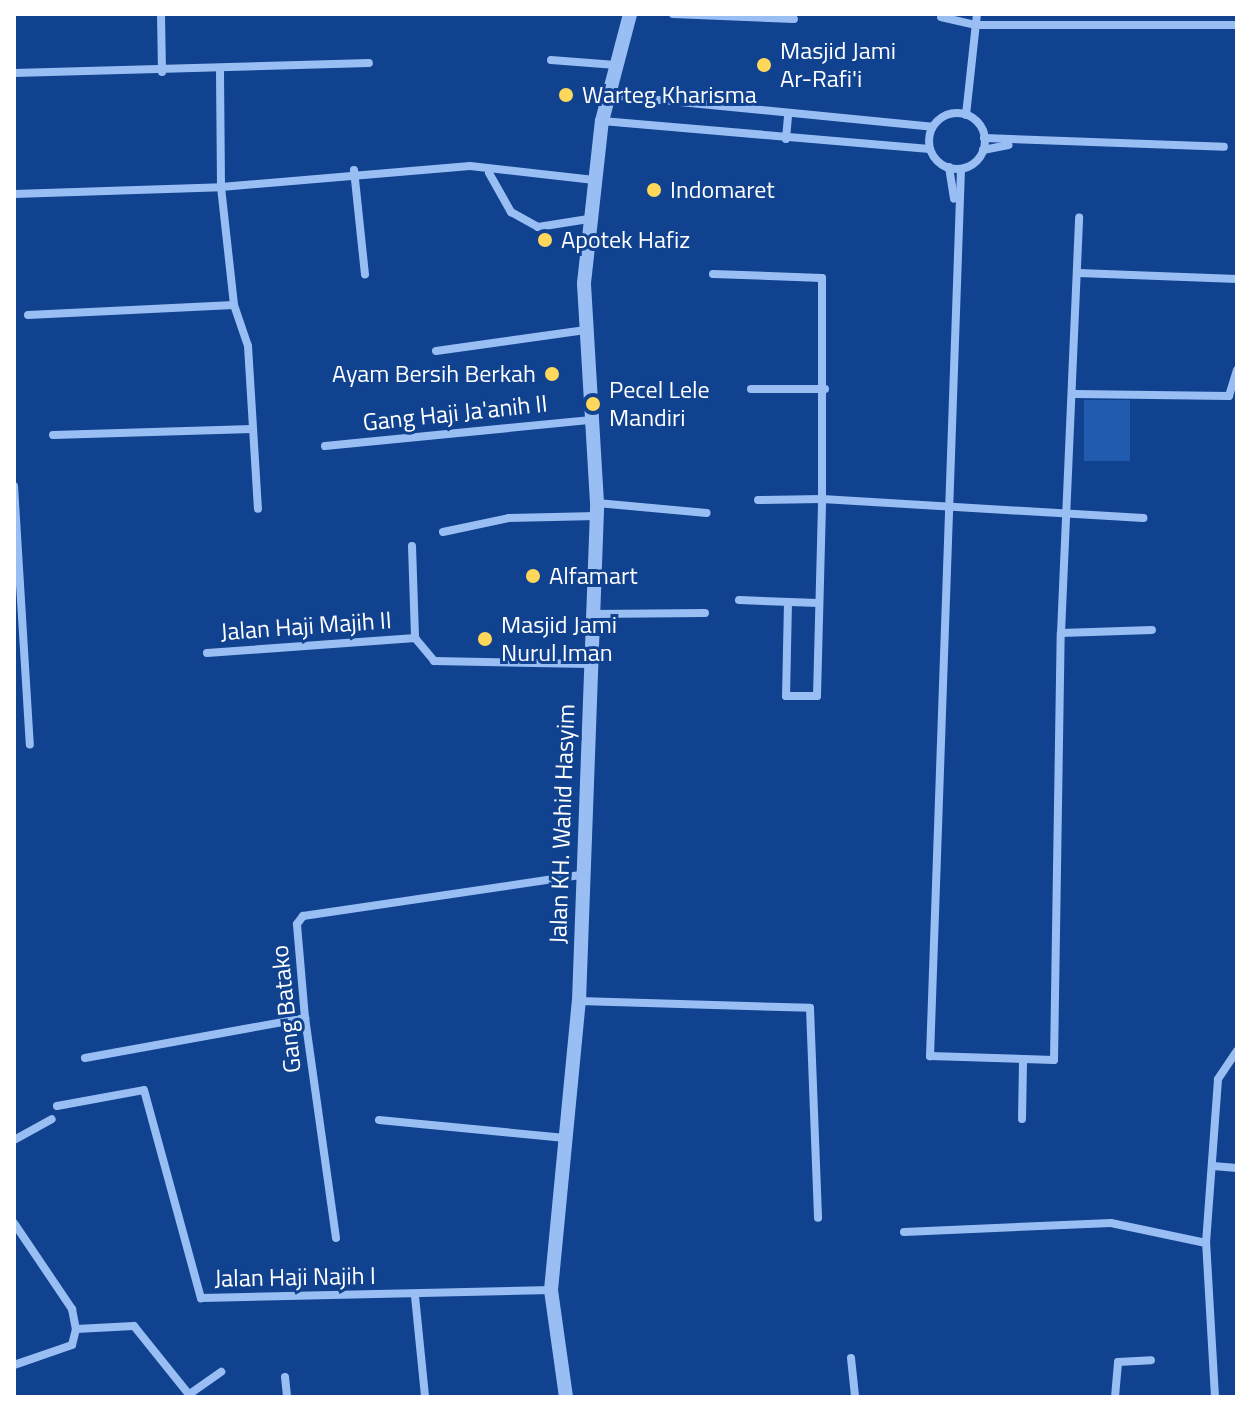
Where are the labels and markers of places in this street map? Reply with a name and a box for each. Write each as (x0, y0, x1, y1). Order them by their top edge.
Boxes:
place label: Masjid Jami Ar-Rafi'i (780, 37, 896, 93)
marker: Masjid Jami Ar-Rafi'i (755, 56, 773, 74)
place label: Warteg Kharisma (582, 81, 757, 109)
marker: Warteg Kharisma (557, 86, 575, 104)
place label: Indomaret (670, 176, 775, 204)
marker: Indomaret (645, 181, 663, 199)
place label: Apotek Hafiz (561, 226, 690, 254)
marker: Apotek Hafiz (536, 231, 554, 249)
place label: Ayam Bersih Berkah (332, 360, 536, 388)
marker: Ayam Bersih Berkah (543, 365, 561, 383)
place label: Pecel Lele Mandiri (609, 376, 710, 432)
marker: Pecel Lele Mandiri (584, 395, 602, 413)
place label: Alfamart (549, 562, 638, 590)
marker: Alfamart (524, 567, 542, 585)
place label: Masjid Jami Nurul Iman (501, 611, 617, 667)
marker: Masjid Jami Nurul Iman (476, 630, 494, 648)

